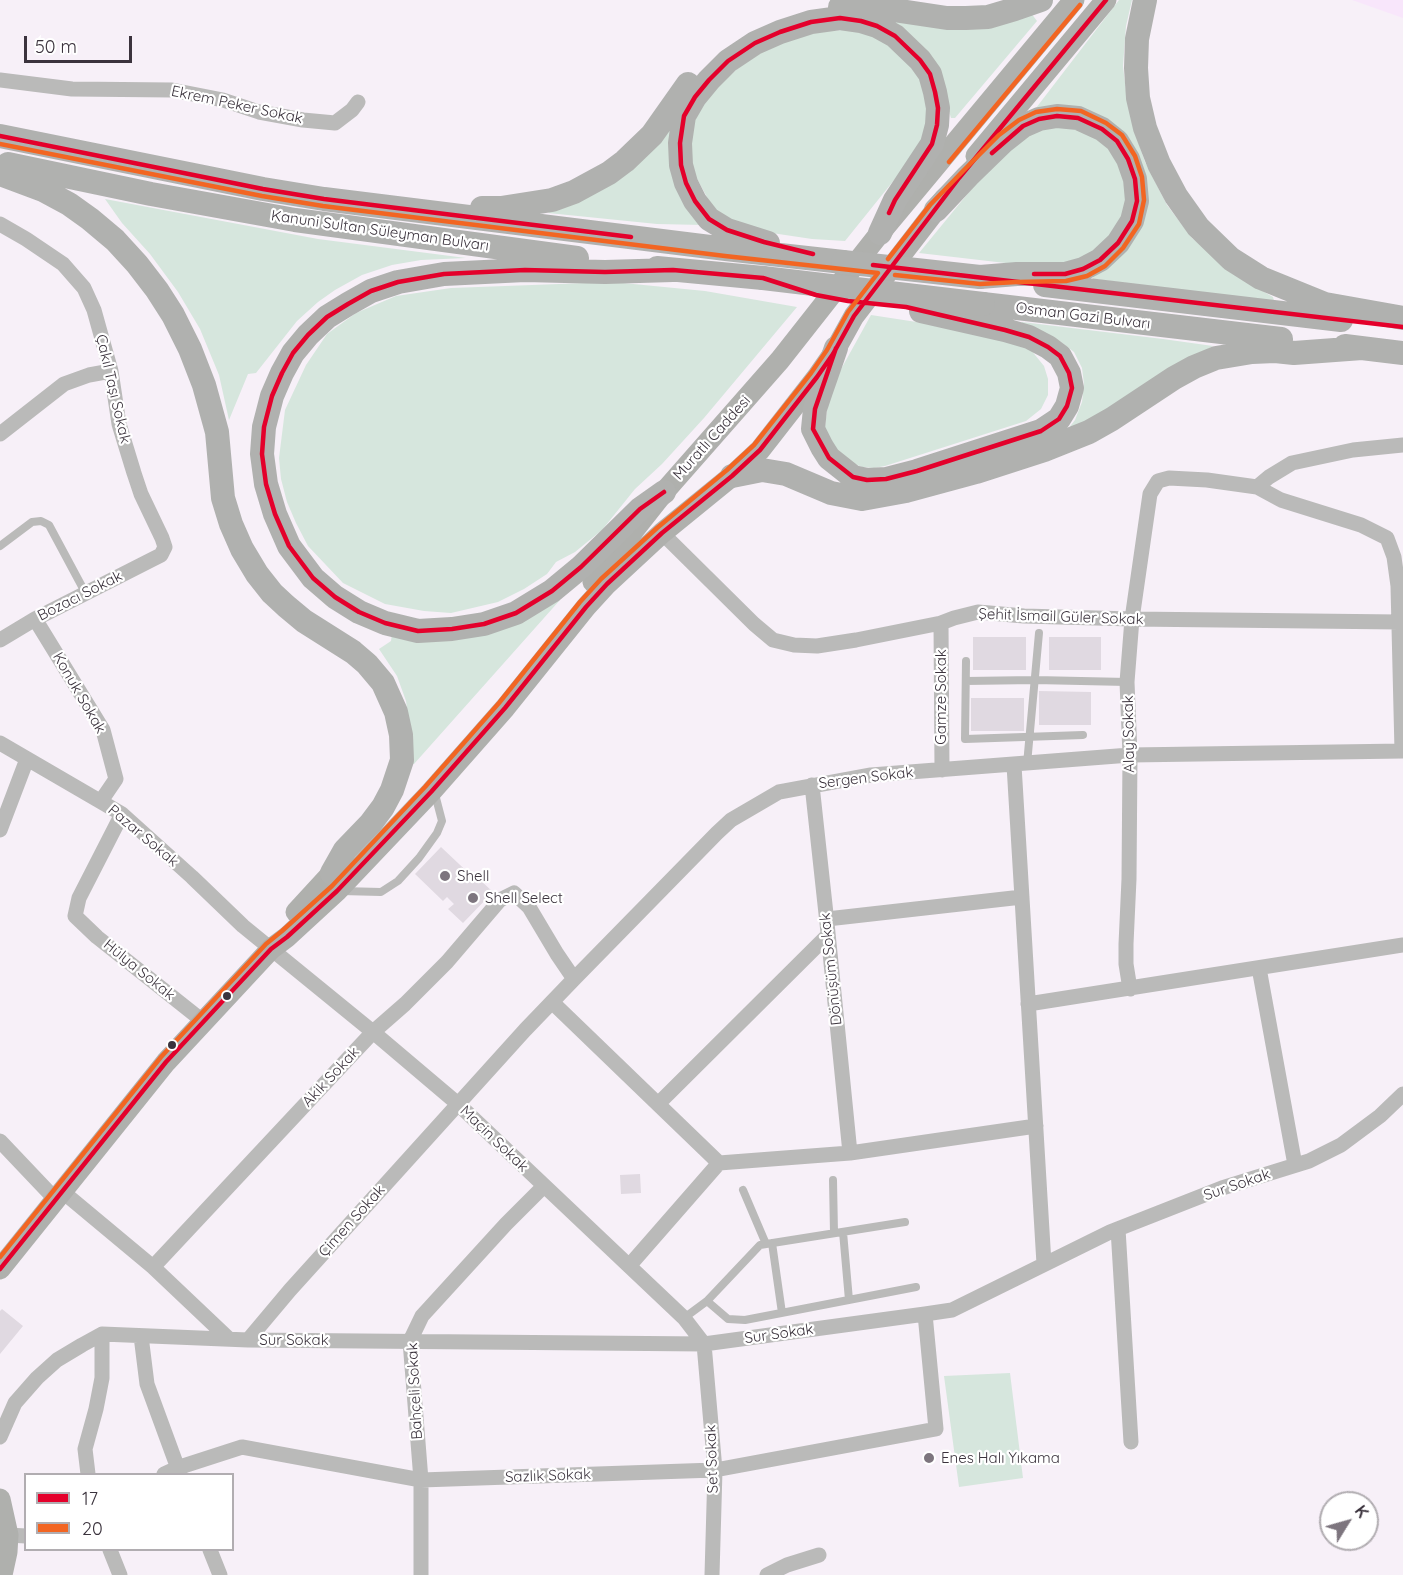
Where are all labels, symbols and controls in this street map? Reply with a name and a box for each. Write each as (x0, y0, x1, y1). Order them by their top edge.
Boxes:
scale bar (27, 24, 135, 62)
text: 50 m (35, 35, 77, 58)
street label: Ekrem Peker Sokak (170, 82, 304, 128)
street label: Kanuni Sultan Süleyman Bulvarı (270, 207, 490, 255)
street label: Osman Gazi Bulvarı (1015, 299, 1151, 333)
street label: Çakıl Taşı Sokak (92, 333, 134, 445)
street label: Muratlı Caddesi (669, 392, 755, 484)
street label: Bozacı Sokak (35, 567, 125, 625)
street label: Şehit İsmail Güler Sokak (978, 605, 1144, 629)
street label: Konuk Sokak (49, 649, 109, 737)
street label: Gamze Sokak (932, 649, 950, 745)
street label: Alay Sokak (1119, 695, 1139, 773)
street label: Sergen Sokak (818, 763, 914, 793)
street label: Pazar Sokak (104, 801, 182, 871)
place label: Shell (457, 867, 489, 885)
marker: Shell (438, 869, 452, 883)
place label: Shell Select (485, 889, 563, 907)
marker: Shell Select (466, 891, 480, 905)
street label: Dönüşüm Sokak (816, 912, 846, 1026)
street label: Hülya Sokak (100, 936, 178, 1004)
unlabelled marker (221, 990, 233, 1002)
unlabelled marker (166, 1039, 178, 1051)
street label: Akik Sokak (299, 1043, 363, 1111)
street label: Maçin Sokak (456, 1102, 532, 1176)
street label: Sur Sokak (1201, 1165, 1273, 1205)
street label: Çimen Sokak (315, 1181, 389, 1261)
street label: Sur Sokak (743, 1320, 815, 1348)
street label: Sur Sokak (259, 1331, 329, 1349)
street label: Bahçeli Sokak (403, 1342, 427, 1440)
street label: Set Sokak (702, 1424, 722, 1494)
place label: Enes Halı Yıkama (941, 1449, 1060, 1467)
marker: Enes Halı Yıkama (922, 1451, 936, 1465)
street label: Sazlık Sokak (505, 1466, 591, 1486)
legend (24, 1473, 234, 1551)
text: 17 (82, 1487, 98, 1510)
north arrow (1319, 1491, 1379, 1551)
text: K (1351, 1501, 1373, 1522)
text: 20 (82, 1517, 103, 1540)

